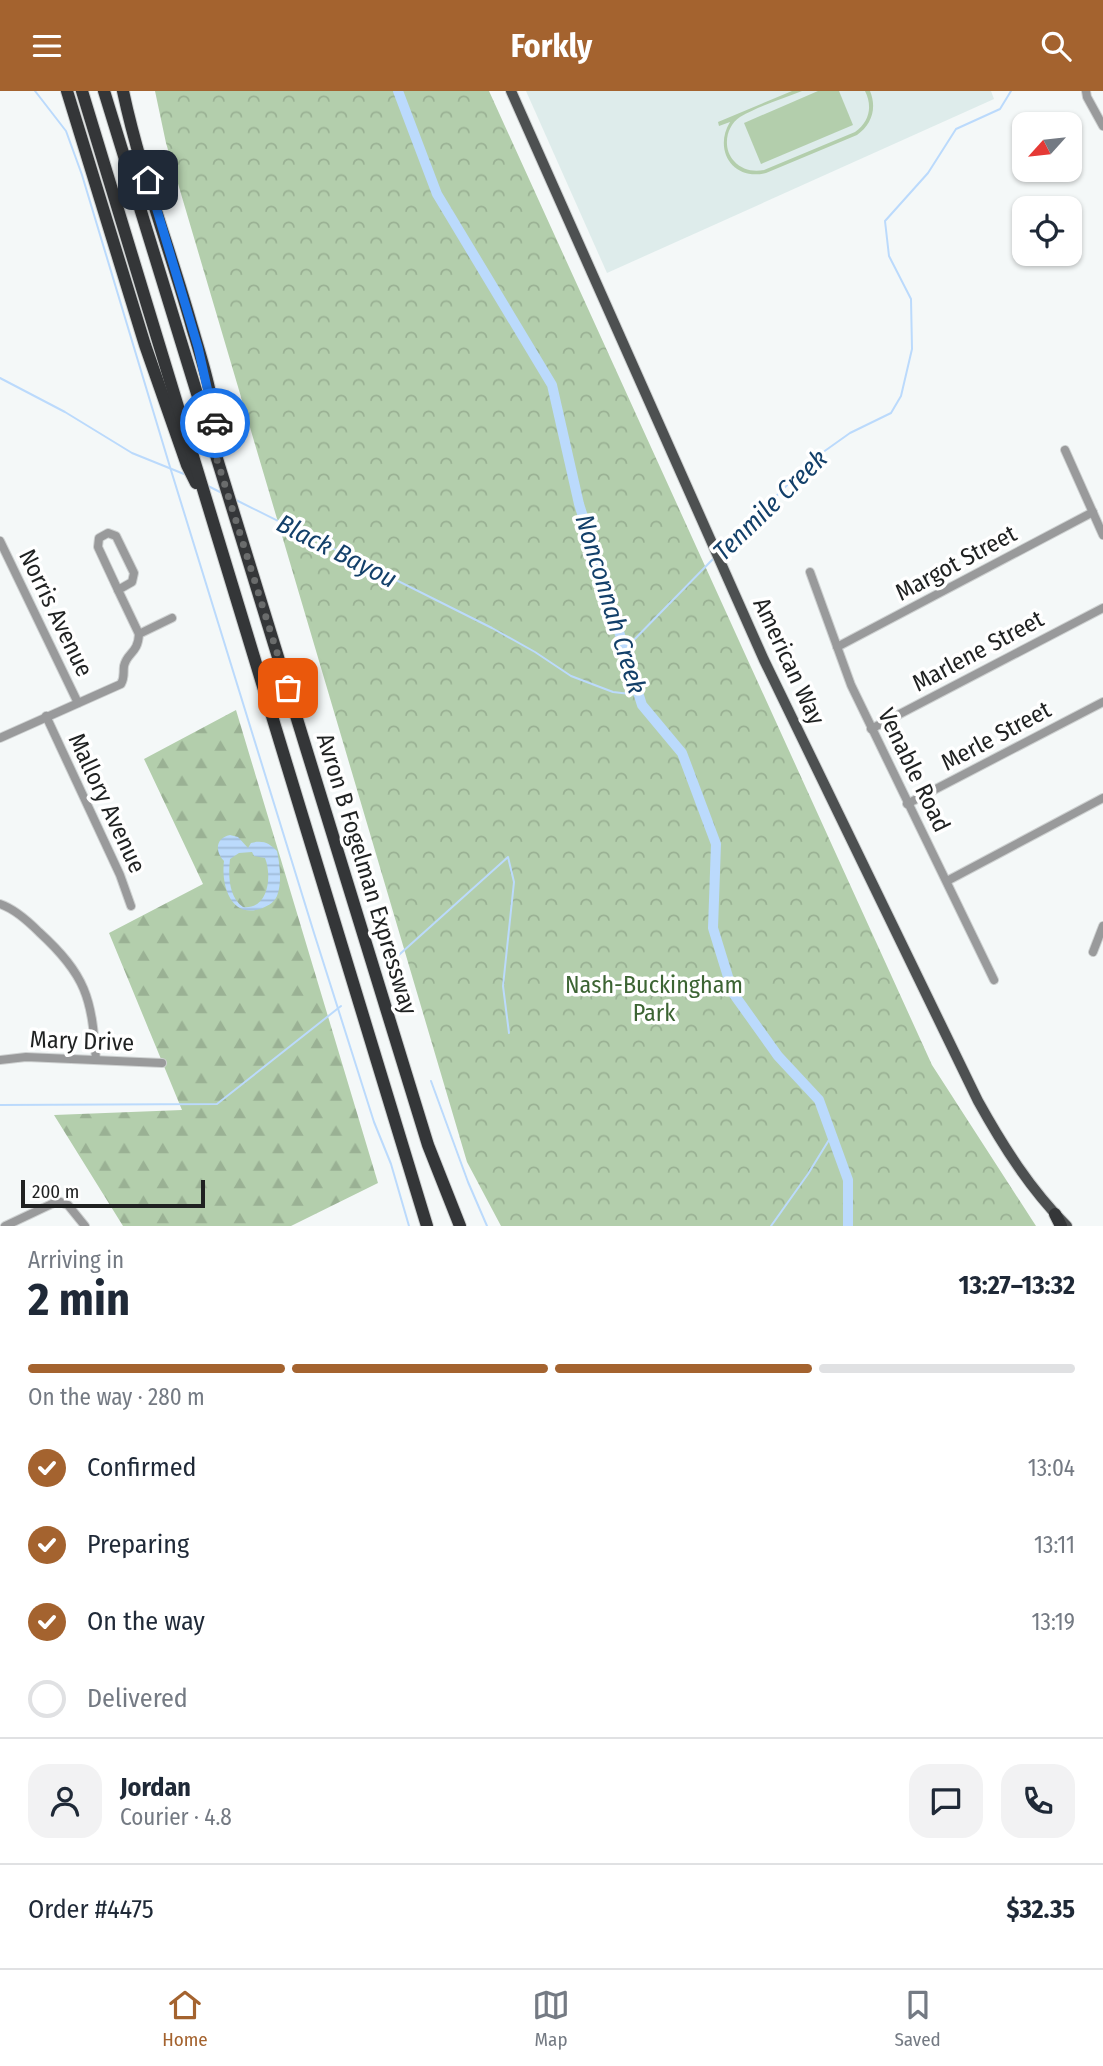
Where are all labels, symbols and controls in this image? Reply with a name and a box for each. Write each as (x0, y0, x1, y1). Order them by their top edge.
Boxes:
icon: menu (28, 27, 66, 65)
text: Forkly (511, 27, 592, 65)
icon: search (1037, 27, 1075, 65)
north arrow (1012, 112, 1082, 182)
map controls (1012, 112, 1082, 266)
pin (118, 150, 178, 210)
icon: home (129, 161, 167, 199)
button: locate (1012, 196, 1082, 266)
courier (180, 388, 250, 458)
icon: car (196, 404, 234, 442)
water label: Tenmile Creek (707, 443, 834, 567)
water label: Black Bayou (272, 508, 402, 595)
water label: Nonconnah Creek (569, 511, 653, 698)
street label: Margot Street (891, 519, 1021, 607)
street label: Norris Avenue (13, 545, 99, 681)
street label: American Way (747, 593, 831, 729)
street label: Marlene Street (908, 605, 1048, 697)
pin (258, 658, 318, 718)
icon: bag (269, 669, 307, 707)
street label: Merle Street (936, 695, 1056, 777)
street label: Venable Road (872, 704, 956, 836)
street label: Mallory Avenue (62, 729, 152, 877)
street label: Avron B Fogelman Expressway (311, 730, 423, 1018)
park label: Nash-Buckingham Park (565, 971, 743, 1027)
street label: Mary Drive (29, 1025, 135, 1057)
scale bar (21, 1177, 205, 1209)
text: 200 m (32, 1180, 79, 1203)
text: Arriving in (28, 1246, 124, 1274)
text: 13:27–13:32 (958, 1270, 1075, 1301)
text: 2 min (28, 1272, 130, 1327)
text: On the way · 280 m (28, 1383, 205, 1411)
icon: check (28, 1449, 66, 1487)
text: Confirmed (87, 1452, 197, 1483)
text: 13:04 (1028, 1454, 1075, 1482)
icon: check (28, 1526, 66, 1564)
text: Preparing (87, 1529, 189, 1560)
text: 13:11 (1034, 1531, 1075, 1559)
icon: check (28, 1603, 66, 1641)
text: On the way (87, 1606, 205, 1637)
text: 13:19 (1032, 1608, 1075, 1636)
text: Delivered (87, 1683, 188, 1714)
button: person (28, 1764, 102, 1838)
button: chat (909, 1764, 983, 1838)
button: phone (1001, 1764, 1075, 1838)
text: Jordan (120, 1772, 191, 1803)
text: Courier · 4.8 (120, 1803, 232, 1831)
text: Order #4475 (28, 1894, 154, 1925)
text: $32.35 (1006, 1894, 1075, 1925)
tab: Home (162, 1986, 208, 2051)
tab: Map (532, 1986, 570, 2051)
tab: Saved (894, 1986, 941, 2051)

